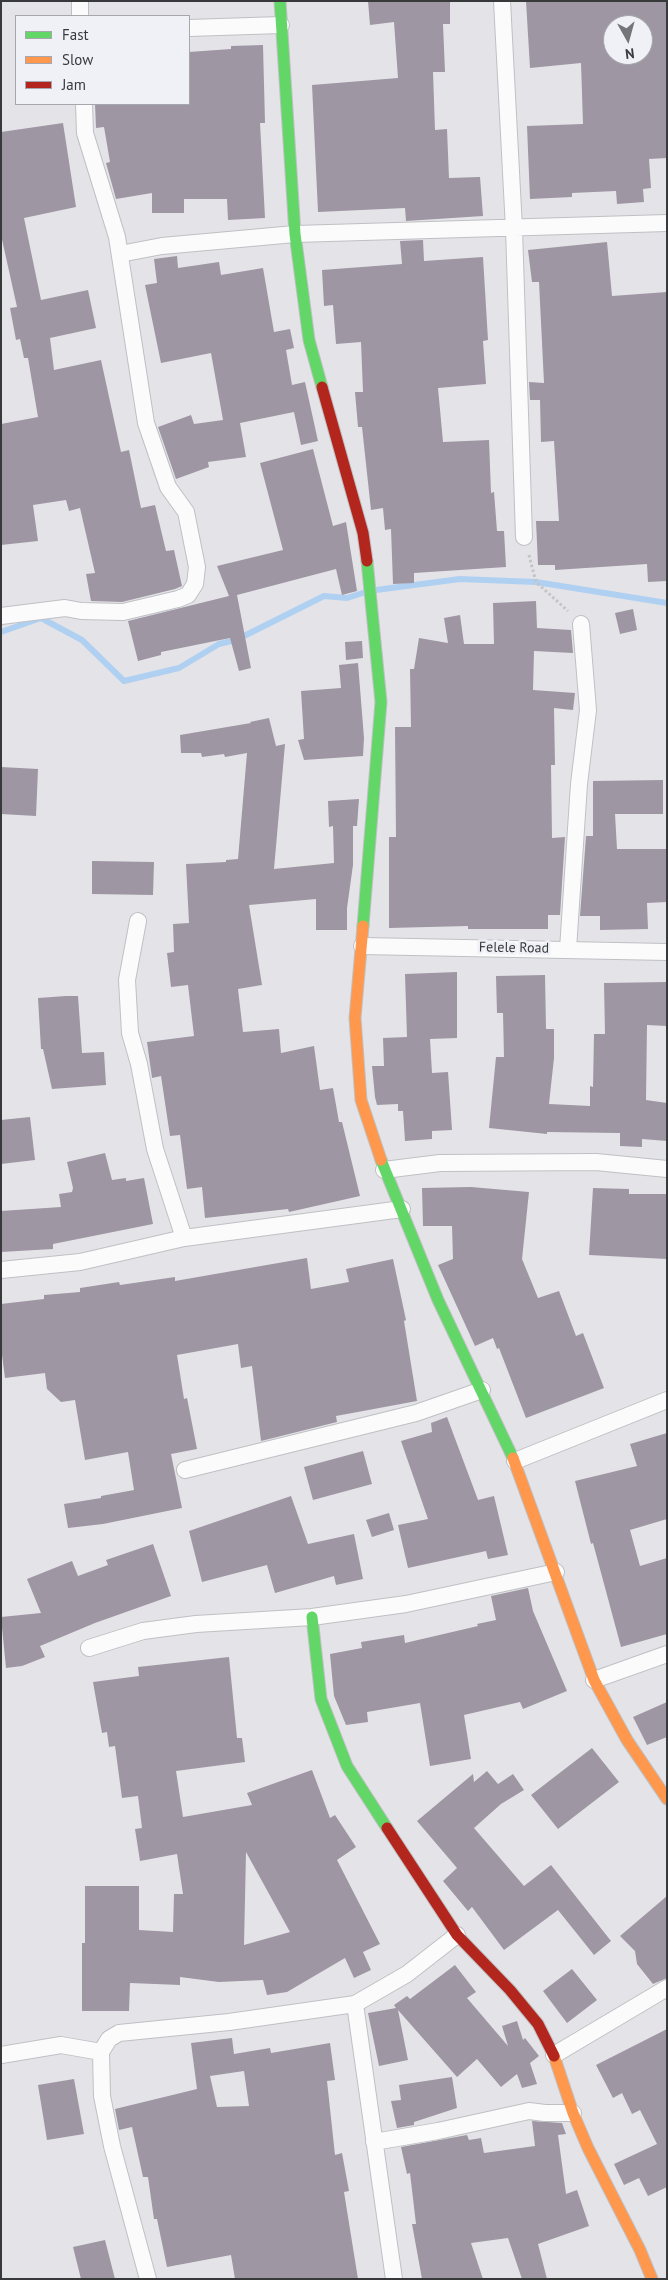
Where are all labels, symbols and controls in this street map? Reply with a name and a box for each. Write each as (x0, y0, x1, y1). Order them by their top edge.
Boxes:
legend (15, 15, 190, 105)
north arrow (603, 15, 653, 65)
text: Fast (62, 25, 89, 44)
text: N (624, 44, 635, 63)
text: Slow (62, 50, 93, 69)
text: Jam (62, 75, 86, 94)
street label: Felele Road (479, 939, 549, 957)

